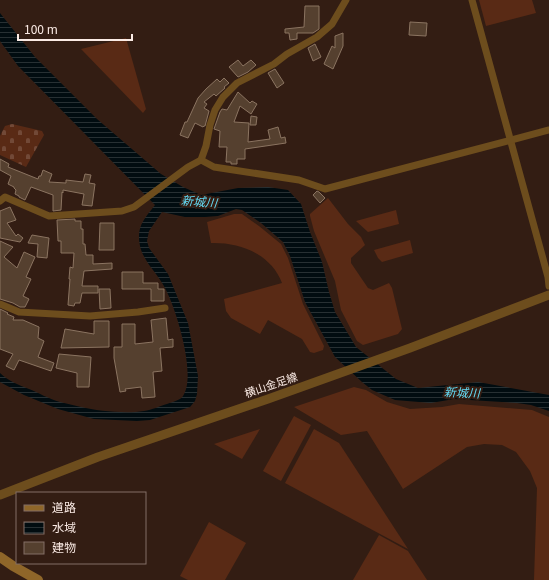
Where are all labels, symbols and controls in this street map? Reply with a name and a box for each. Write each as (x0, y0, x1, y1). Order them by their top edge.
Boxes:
scale bar (18, 16, 132, 42)
text: 100 m (24, 20, 58, 37)
water label: 新城川 (180, 190, 220, 211)
street label: 横山金足線 (242, 368, 299, 401)
water label: 新城川 (444, 382, 482, 401)
legend (16, 492, 146, 564)
text: 道路 (52, 498, 76, 515)
text: 水域 (52, 518, 76, 535)
text: 建物 (52, 538, 76, 555)

